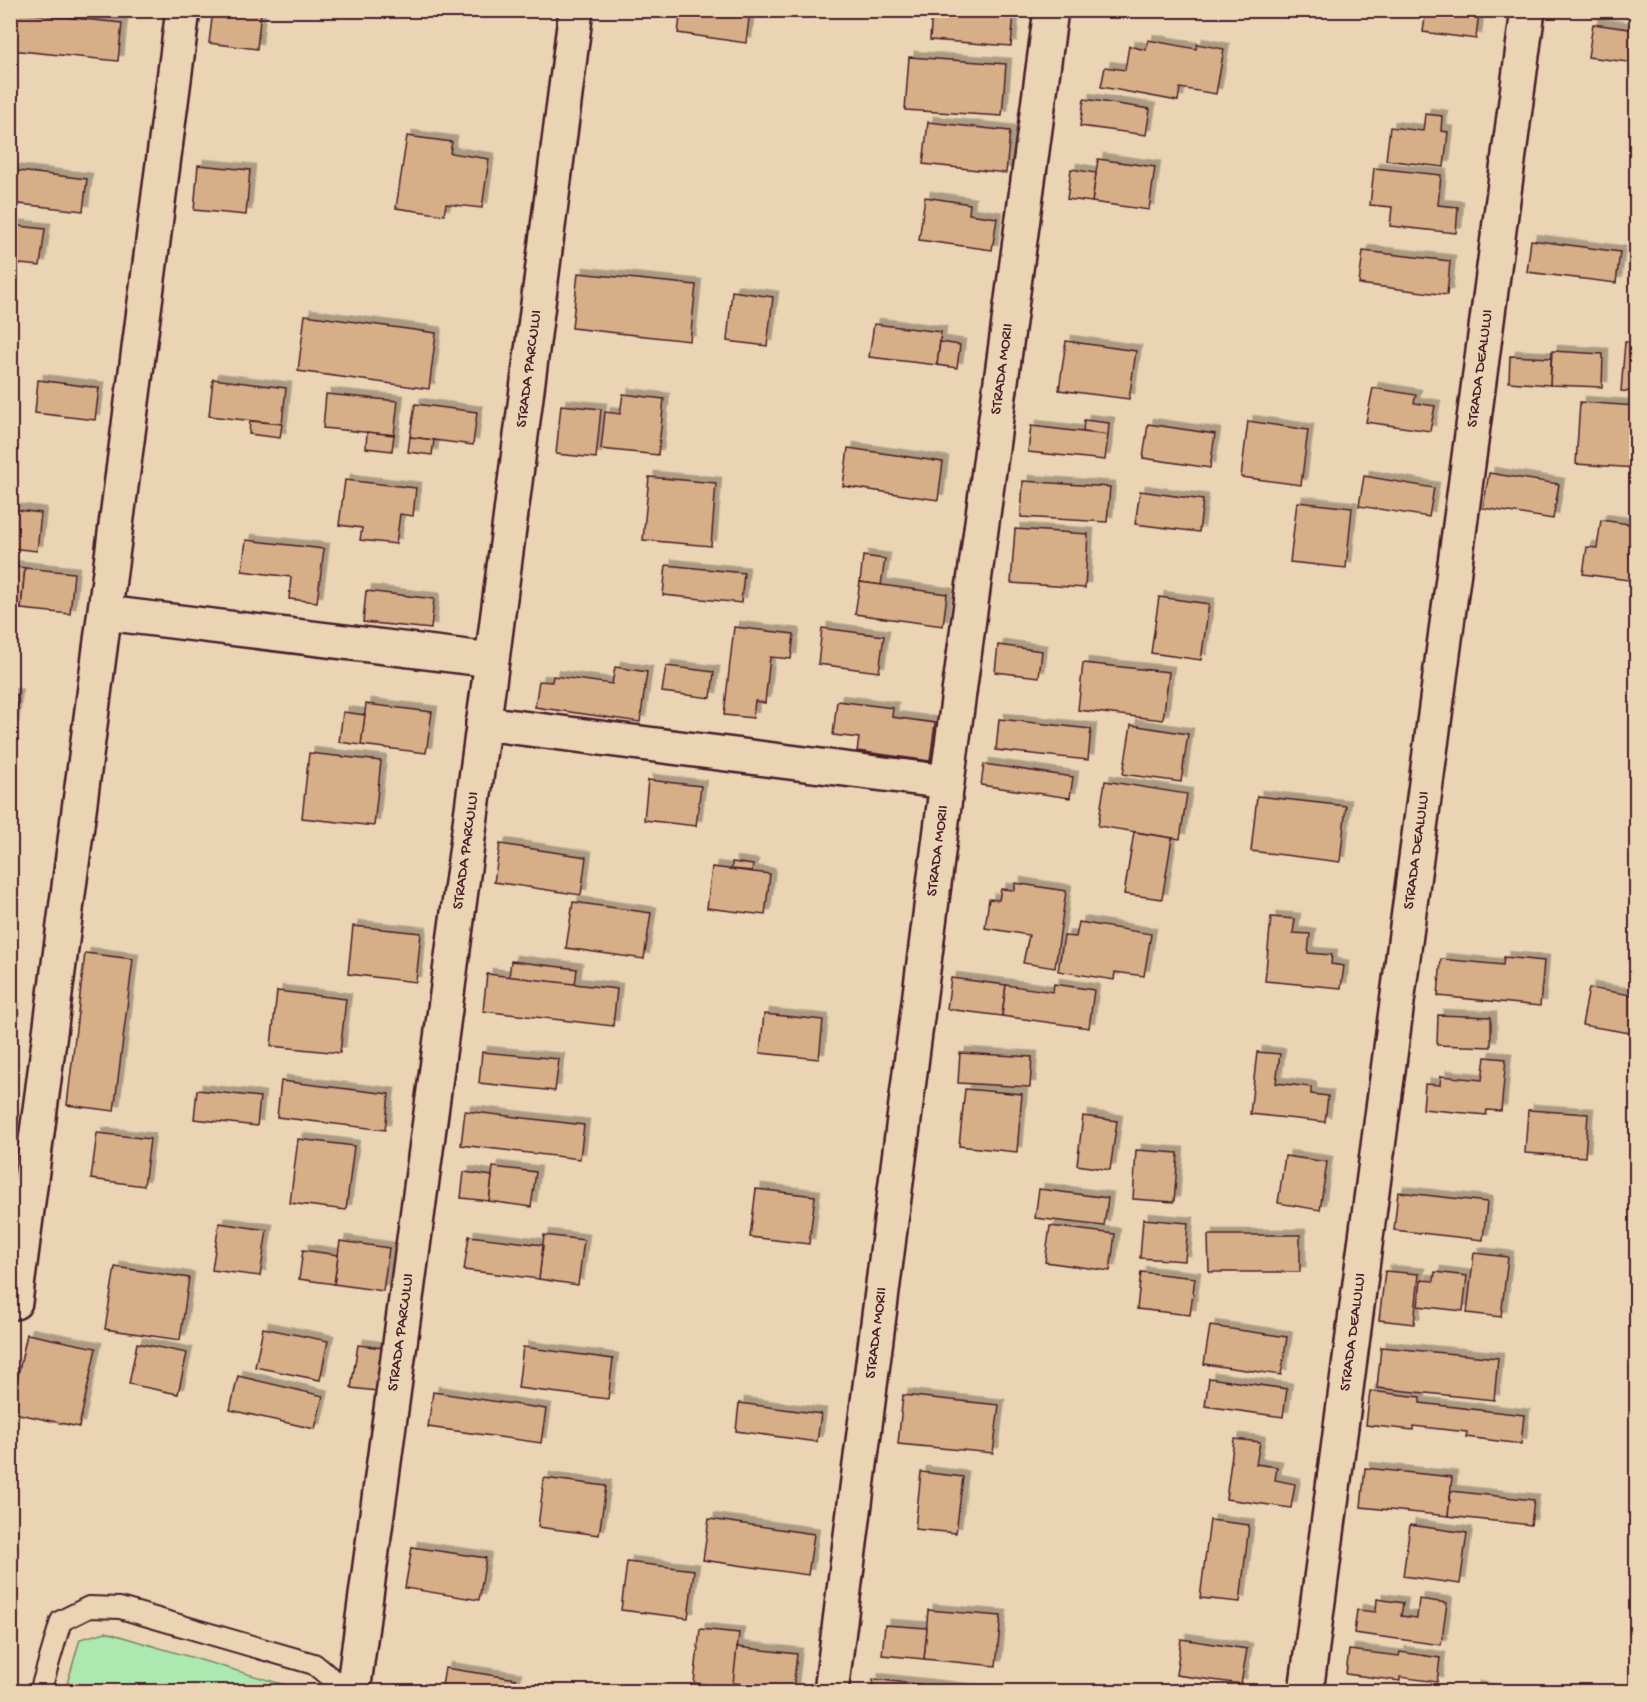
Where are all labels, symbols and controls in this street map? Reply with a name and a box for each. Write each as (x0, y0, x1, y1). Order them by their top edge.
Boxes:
street label: STRADA DEALULUI (1463, 308, 1498, 429)
street label: STRADA PARCULUI (513, 309, 547, 429)
street label: STRADA MORII (987, 322, 1018, 416)
street label: STRADA DEALULUI (1400, 790, 1434, 911)
street label: STRADA PARCULUI (449, 791, 484, 911)
street label: STRADA MORII (923, 804, 953, 898)
street label: STRADA PARCULUI (384, 1272, 419, 1392)
street label: STRADA DEALULUI (1336, 1272, 1371, 1392)
street label: STRADA MORII (862, 1286, 892, 1380)

